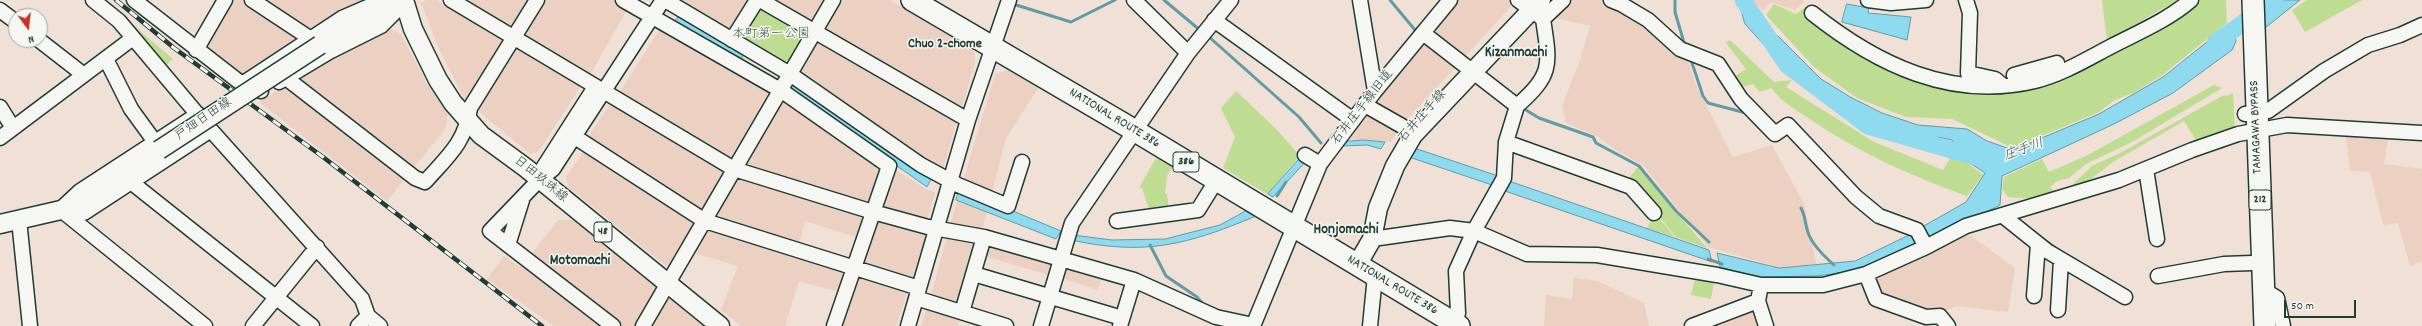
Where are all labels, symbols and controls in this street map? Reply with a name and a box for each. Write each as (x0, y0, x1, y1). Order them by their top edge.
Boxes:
north arrow (8, 8, 48, 48)
park label: 本町第一公園 (732, 27, 810, 43)
text: N (26, 30, 36, 47)
district label: Chuo 2-chome (908, 37, 982, 53)
district label: Kizanmachi (1485, 45, 1547, 63)
street label: 石井庄手線旧道 (1329, 67, 1397, 149)
street label: TAMAGAWA BYPASS (2248, 80, 2266, 174)
street label: NATIONAL ROUTE 386 (1066, 86, 1162, 152)
street label: 石井庄手線 (1396, 87, 1450, 147)
street label: 戸畑日田線 (173, 95, 235, 145)
water label: 庄手川 (2001, 136, 2047, 166)
road number: 386 (1173, 152, 1199, 172)
street label: 日田玖珠線 (510, 153, 570, 207)
road number: 212 (2249, 190, 2271, 210)
road number: 48 (594, 222, 612, 242)
district label: Honjomachi (1314, 222, 1378, 240)
district label: Motomachi (550, 253, 610, 271)
street label: NATIONAL ROUTE 386 (1344, 253, 1440, 319)
scale bar (2286, 292, 2358, 318)
text: 50 m (2291, 298, 2314, 315)

